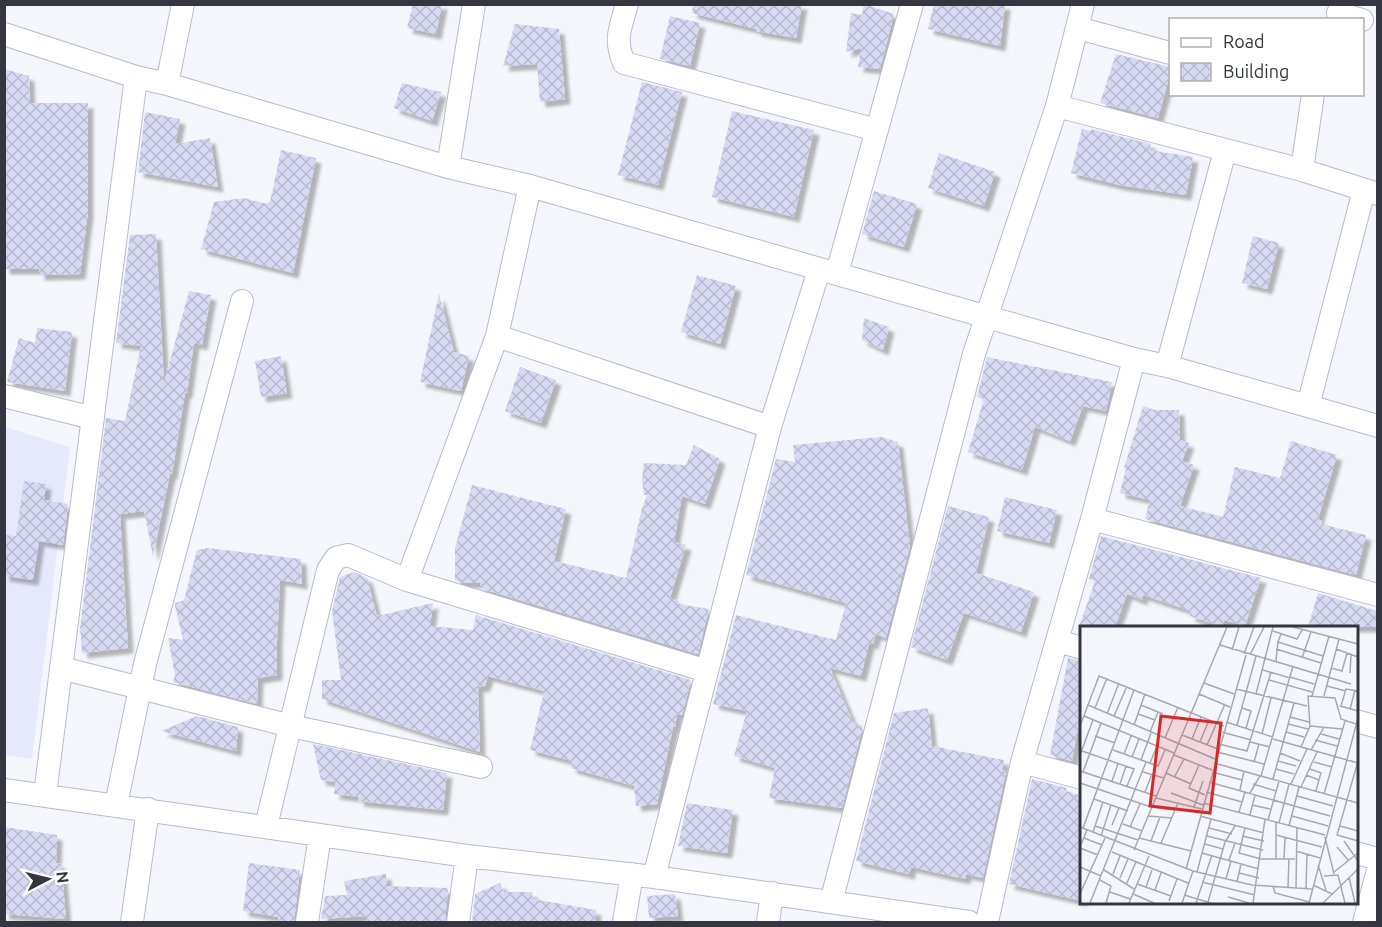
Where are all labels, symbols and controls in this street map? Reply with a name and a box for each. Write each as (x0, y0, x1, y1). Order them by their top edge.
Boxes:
legend (1169, 18, 1364, 96)
text: Road (1223, 31, 1265, 51)
text: Building (1223, 61, 1289, 81)
inset map (1080, 626, 1358, 903)
north arrow (18, 849, 78, 909)
text: N (53, 870, 73, 884)

